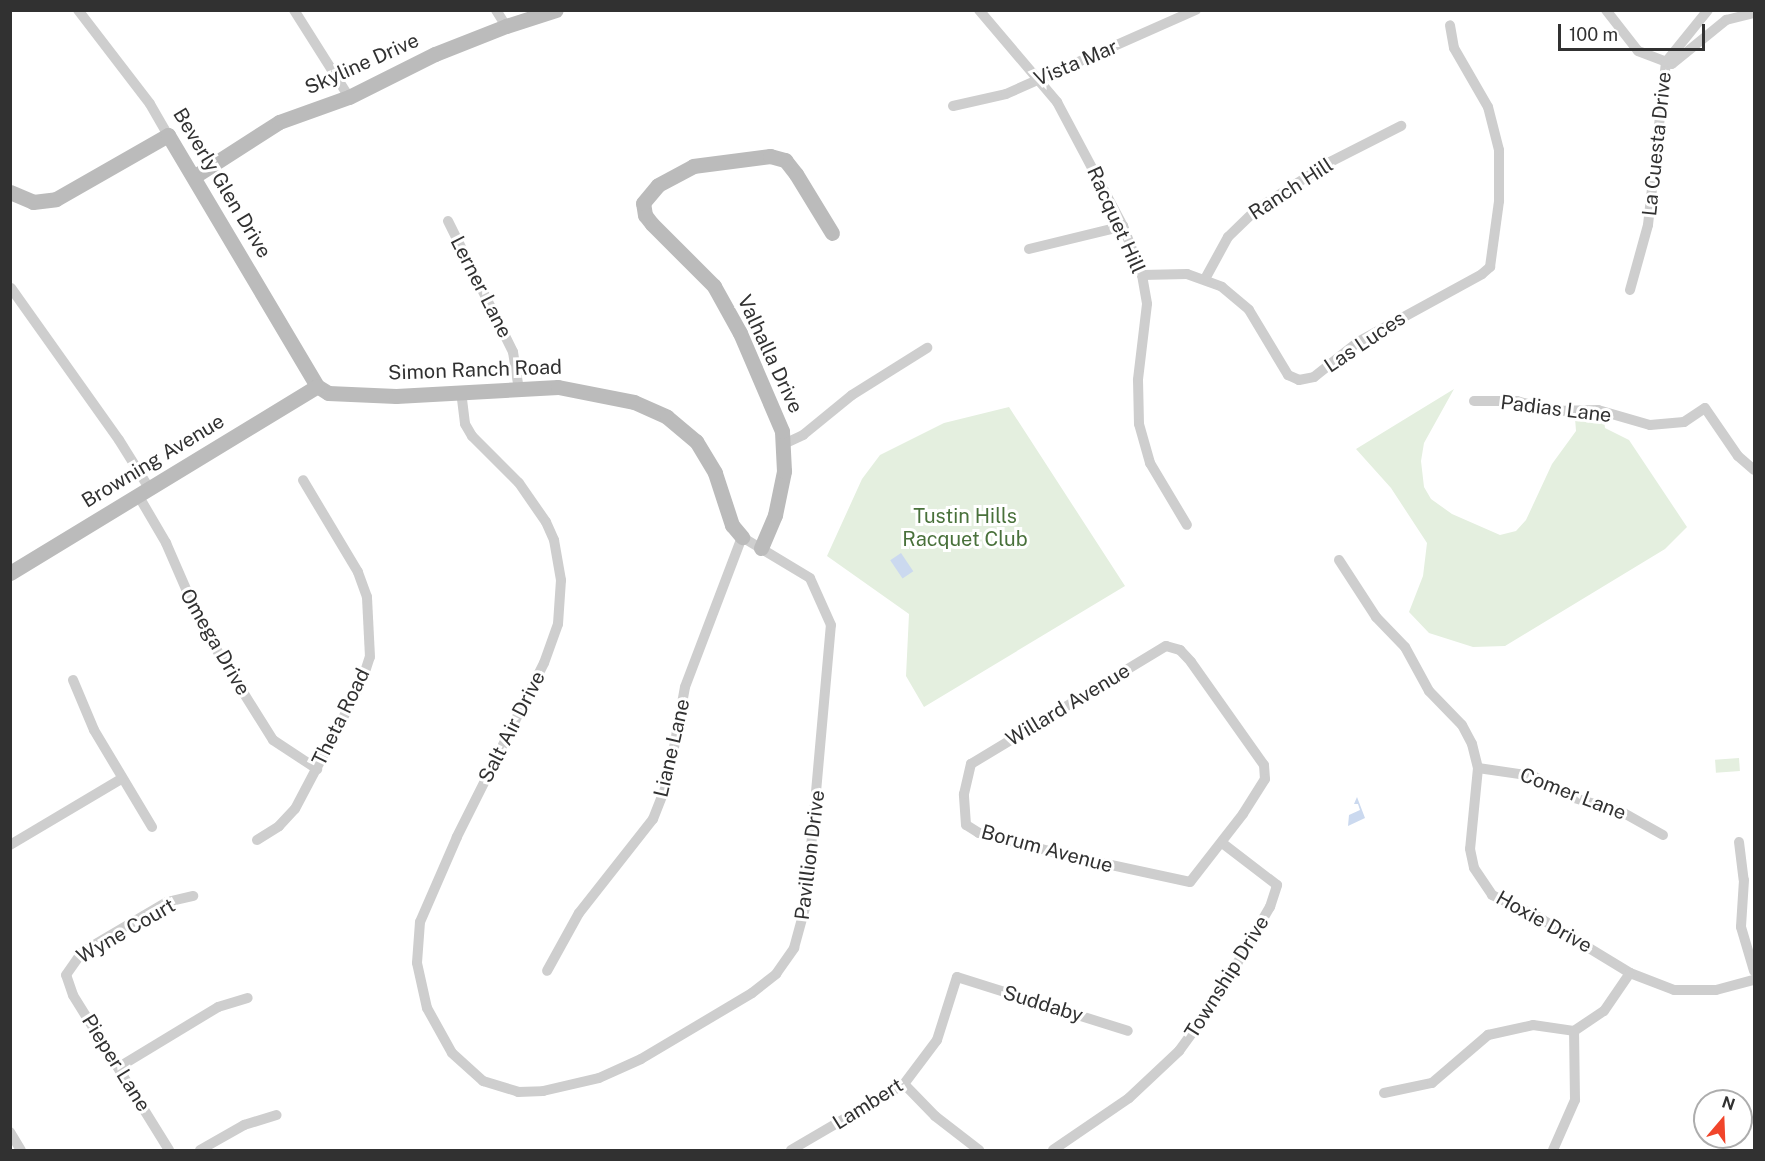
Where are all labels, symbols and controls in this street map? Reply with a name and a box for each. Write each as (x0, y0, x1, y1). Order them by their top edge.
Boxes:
scale bar (1561, 12, 1708, 50)
text: 100 m (1569, 24, 1618, 45)
street label: Skyline Drive (301, 28, 423, 100)
street label: Vista Mar (1031, 35, 1121, 91)
street label: La Cuesta Drive (1637, 71, 1677, 217)
street label: Beverly Glen Drive (168, 104, 276, 262)
street label: Ranch Hill (1245, 153, 1337, 225)
street label: Racquet Hill (1082, 163, 1150, 277)
street label: Lerner Lane (445, 232, 517, 342)
street label: Valhalla Drive (732, 291, 808, 417)
street label: Las Luces (1320, 306, 1410, 378)
street label: Simon Ranch Road (388, 355, 562, 385)
street label: Padias Lane (1499, 390, 1613, 428)
street label: Browning Avenue (77, 409, 229, 513)
park label: Tustin Hills Racquet Club (902, 504, 1028, 551)
street label: Omega Drive (175, 584, 255, 700)
street label: Willard Avenue (1002, 659, 1134, 751)
street label: Theta Road (307, 664, 375, 770)
street label: Salt Air Drive (474, 667, 550, 787)
street label: Liane Lane (649, 696, 695, 800)
street label: Comer Lane (1517, 763, 1629, 825)
street label: Pavillion Drive (790, 789, 830, 921)
street label: Borum Avenue (979, 820, 1115, 878)
street label: Hoxie Drive (1492, 886, 1596, 958)
street label: Wyne Court (73, 893, 179, 969)
street label: Township Drive (1180, 911, 1274, 1043)
street label: Suddaby (1000, 980, 1086, 1028)
street label: Pieper Lane (77, 1010, 155, 1116)
street label: Lambert (829, 1073, 907, 1135)
north arrow (1693, 1089, 1753, 1149)
text: N (1719, 1092, 1737, 1114)

